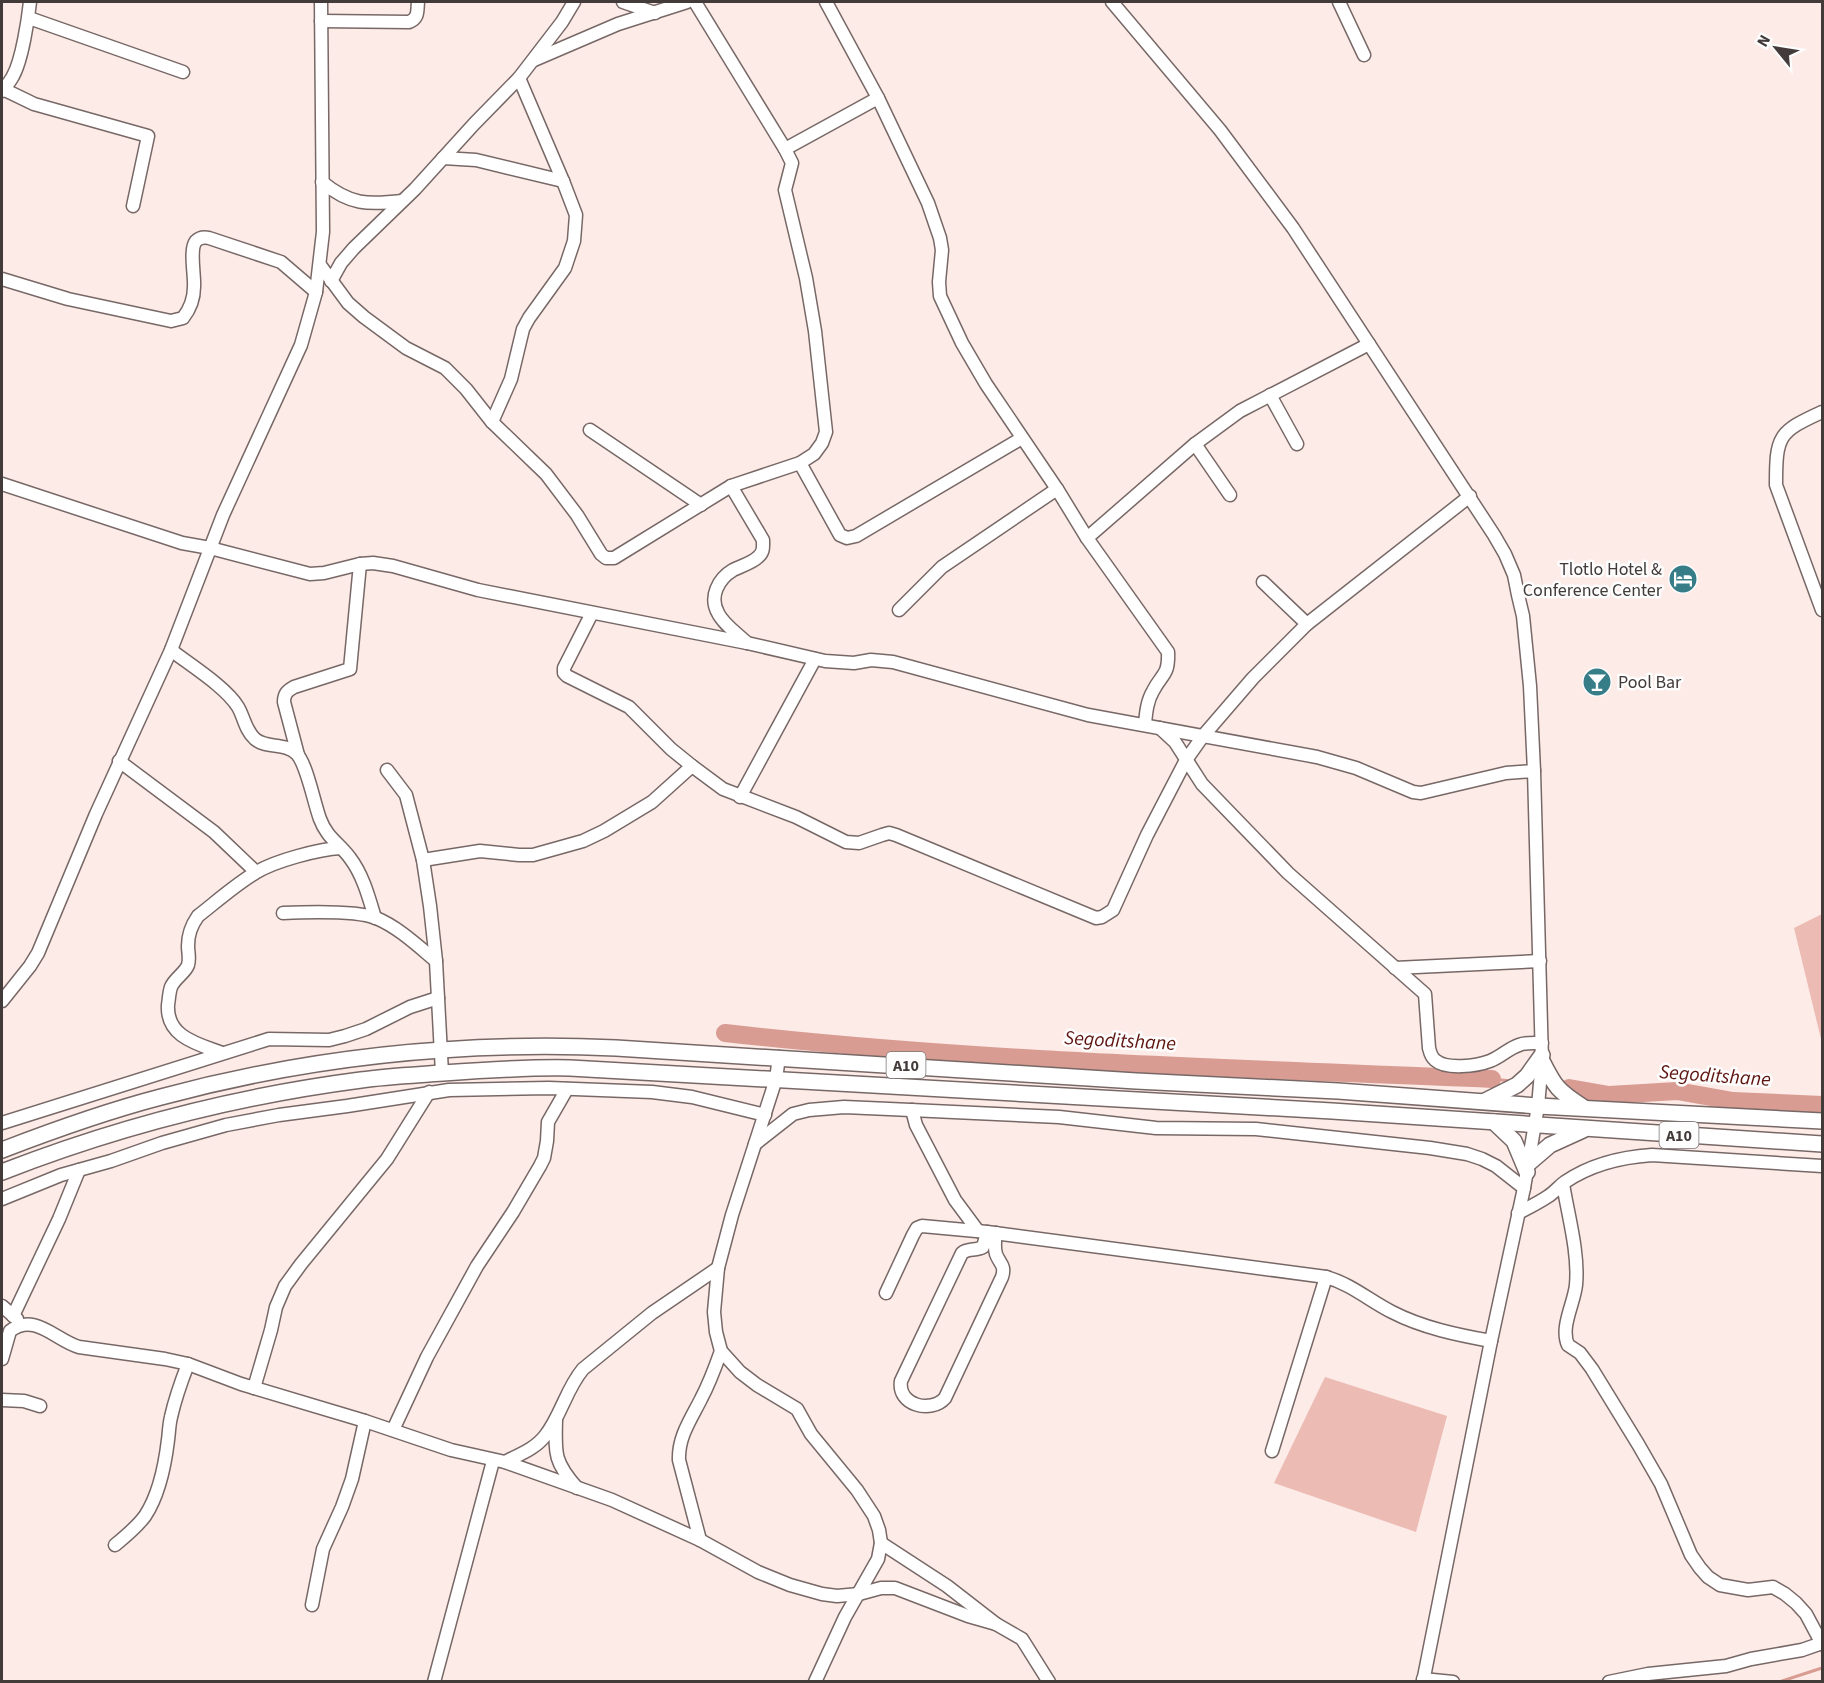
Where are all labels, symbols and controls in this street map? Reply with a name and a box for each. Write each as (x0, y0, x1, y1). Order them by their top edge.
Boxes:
north arrow (1746, 18, 1806, 78)
text: N (1752, 31, 1776, 51)
place label: Tlotlo Hotel & Conference Center (1523, 557, 1663, 603)
hotel icon: Tlotlo Hotel & Conference Center (1667, 563, 1699, 595)
bar icon: Pool Bar (1581, 666, 1613, 698)
place label: Pool Bar (1618, 670, 1682, 695)
water label: Segoditshane (1063, 1024, 1177, 1058)
road number: A10 (886, 1052, 926, 1078)
water label: Segoditshane (1658, 1058, 1772, 1094)
road number: A10 (1660, 1122, 1698, 1148)

